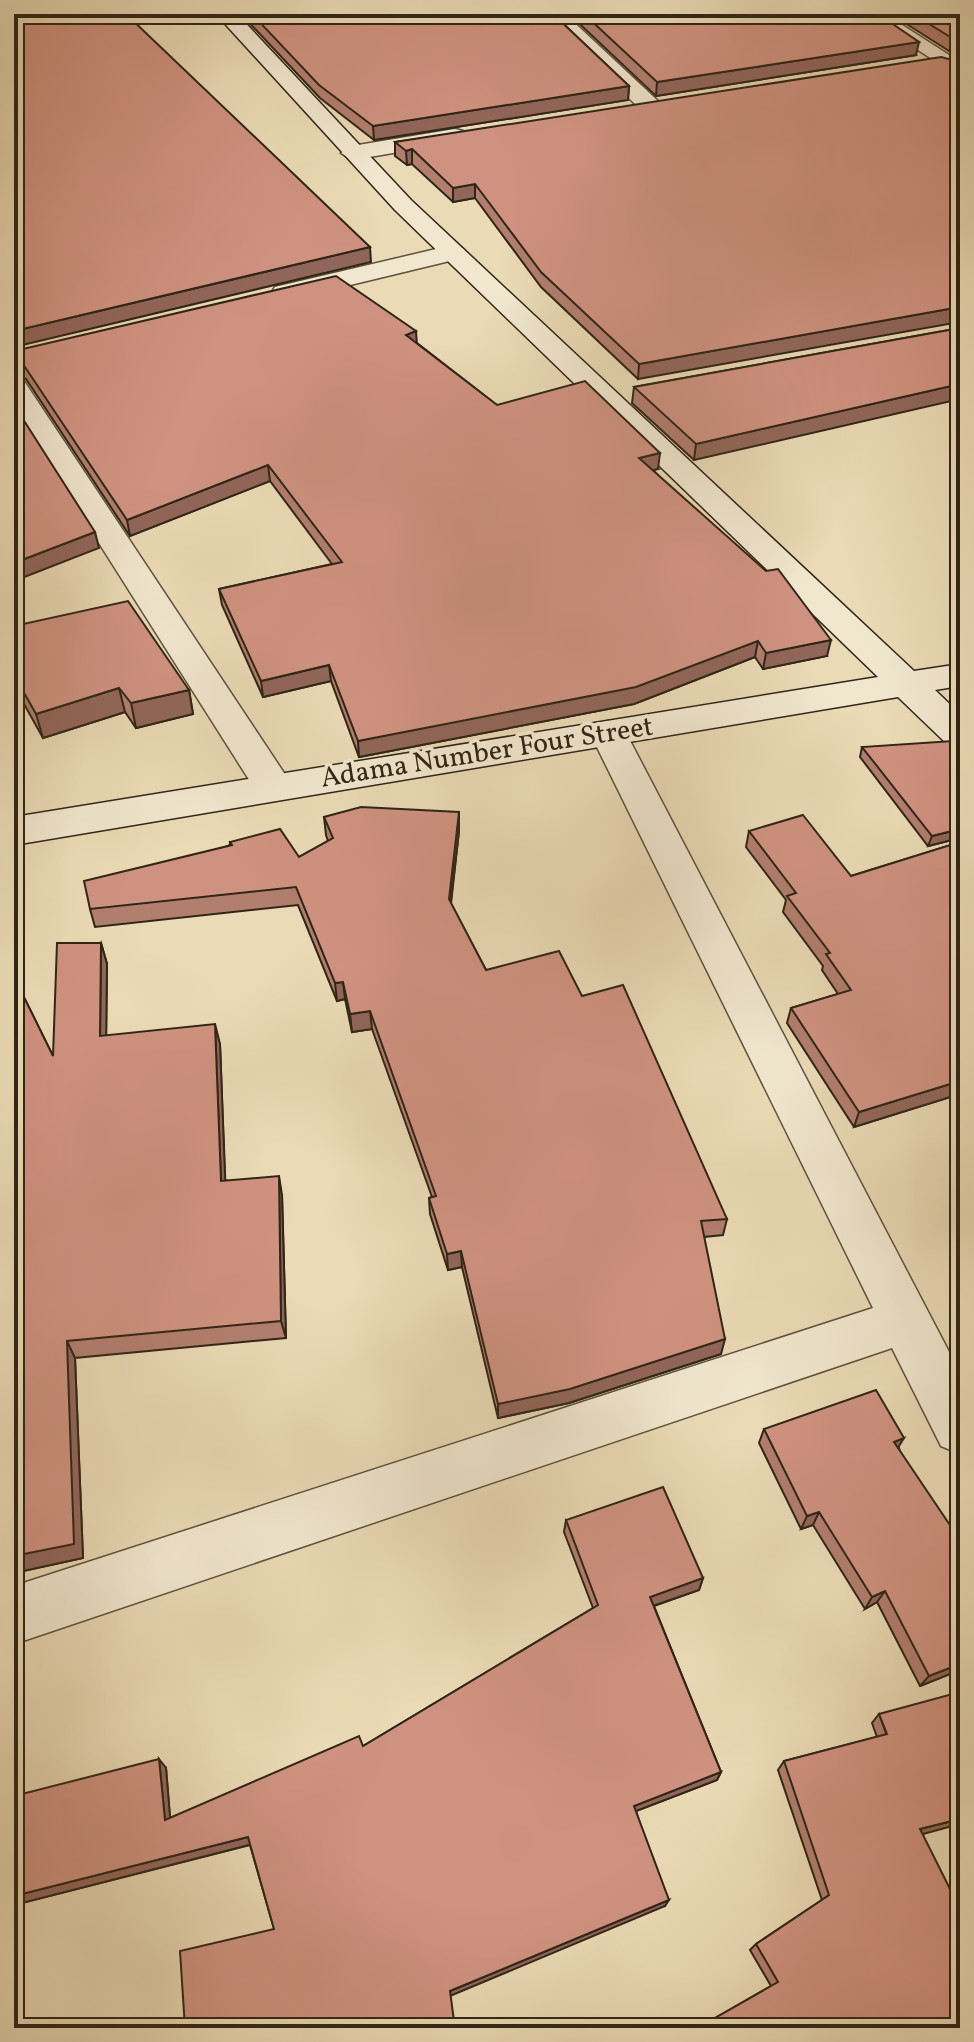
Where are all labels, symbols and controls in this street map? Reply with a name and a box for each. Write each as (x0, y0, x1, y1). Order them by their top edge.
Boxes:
street label: Adama Number Four Street (318, 707, 656, 799)

